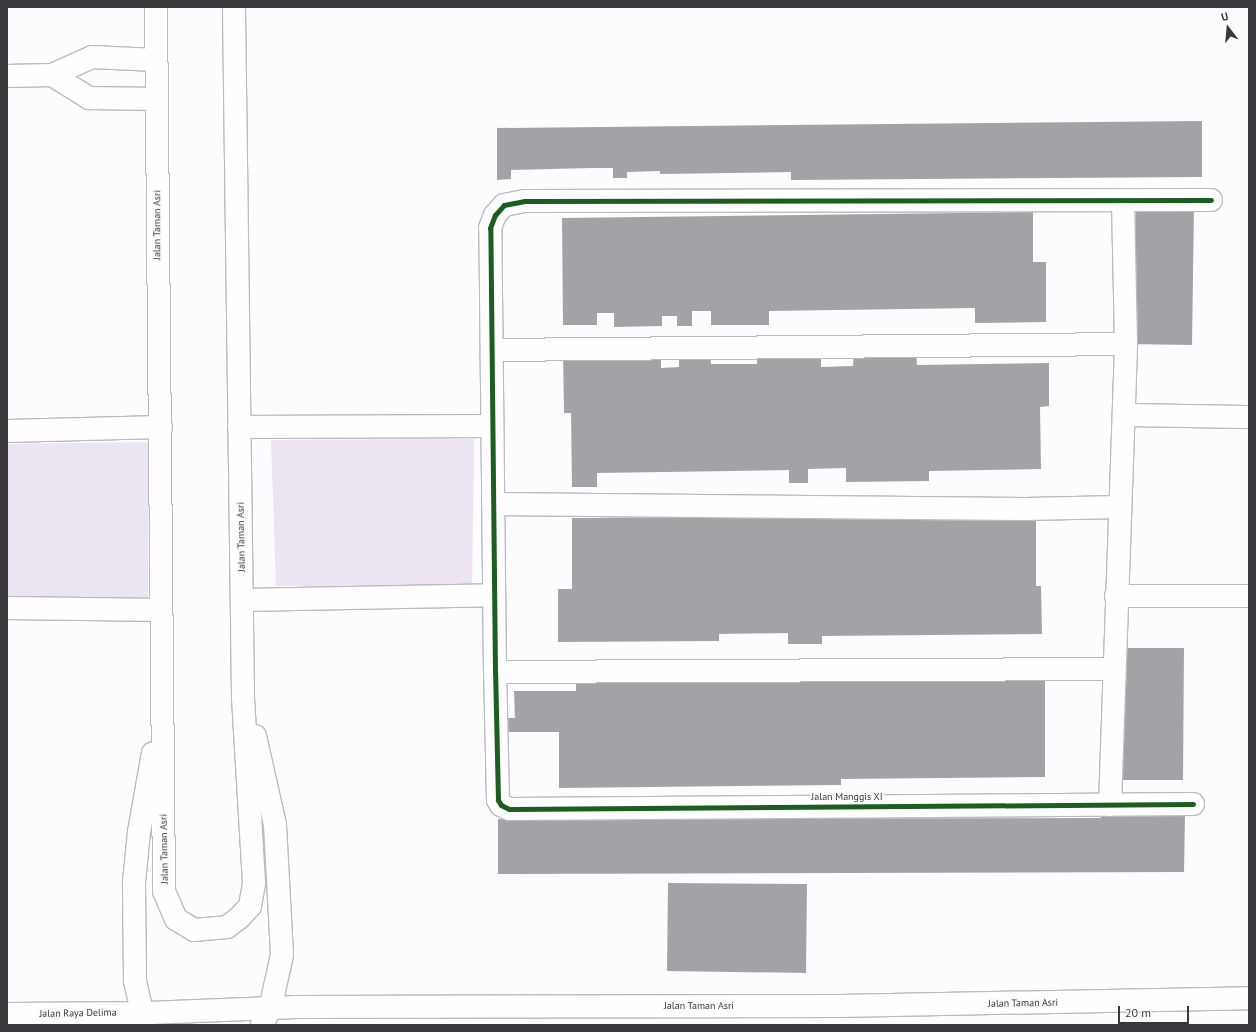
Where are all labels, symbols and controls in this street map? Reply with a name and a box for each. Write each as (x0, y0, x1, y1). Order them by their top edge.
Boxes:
north arrow (1208, 8, 1248, 48)
text: U (1219, 9, 1230, 24)
street label: Jalan Taman Asri (151, 190, 163, 260)
street label: Jalan Taman Asri (234, 502, 248, 572)
street label: Jalan Manggis XI (811, 791, 883, 803)
street label: Jalan Taman Asri (157, 814, 171, 884)
street label: Jalan Taman Asri (988, 996, 1058, 1010)
scale bar (1120, 998, 1191, 1024)
street label: Jalan Taman Asri (664, 1000, 734, 1012)
text: 20 m (1125, 1005, 1151, 1020)
street label: Jalan Raya Delima (39, 1006, 117, 1020)

